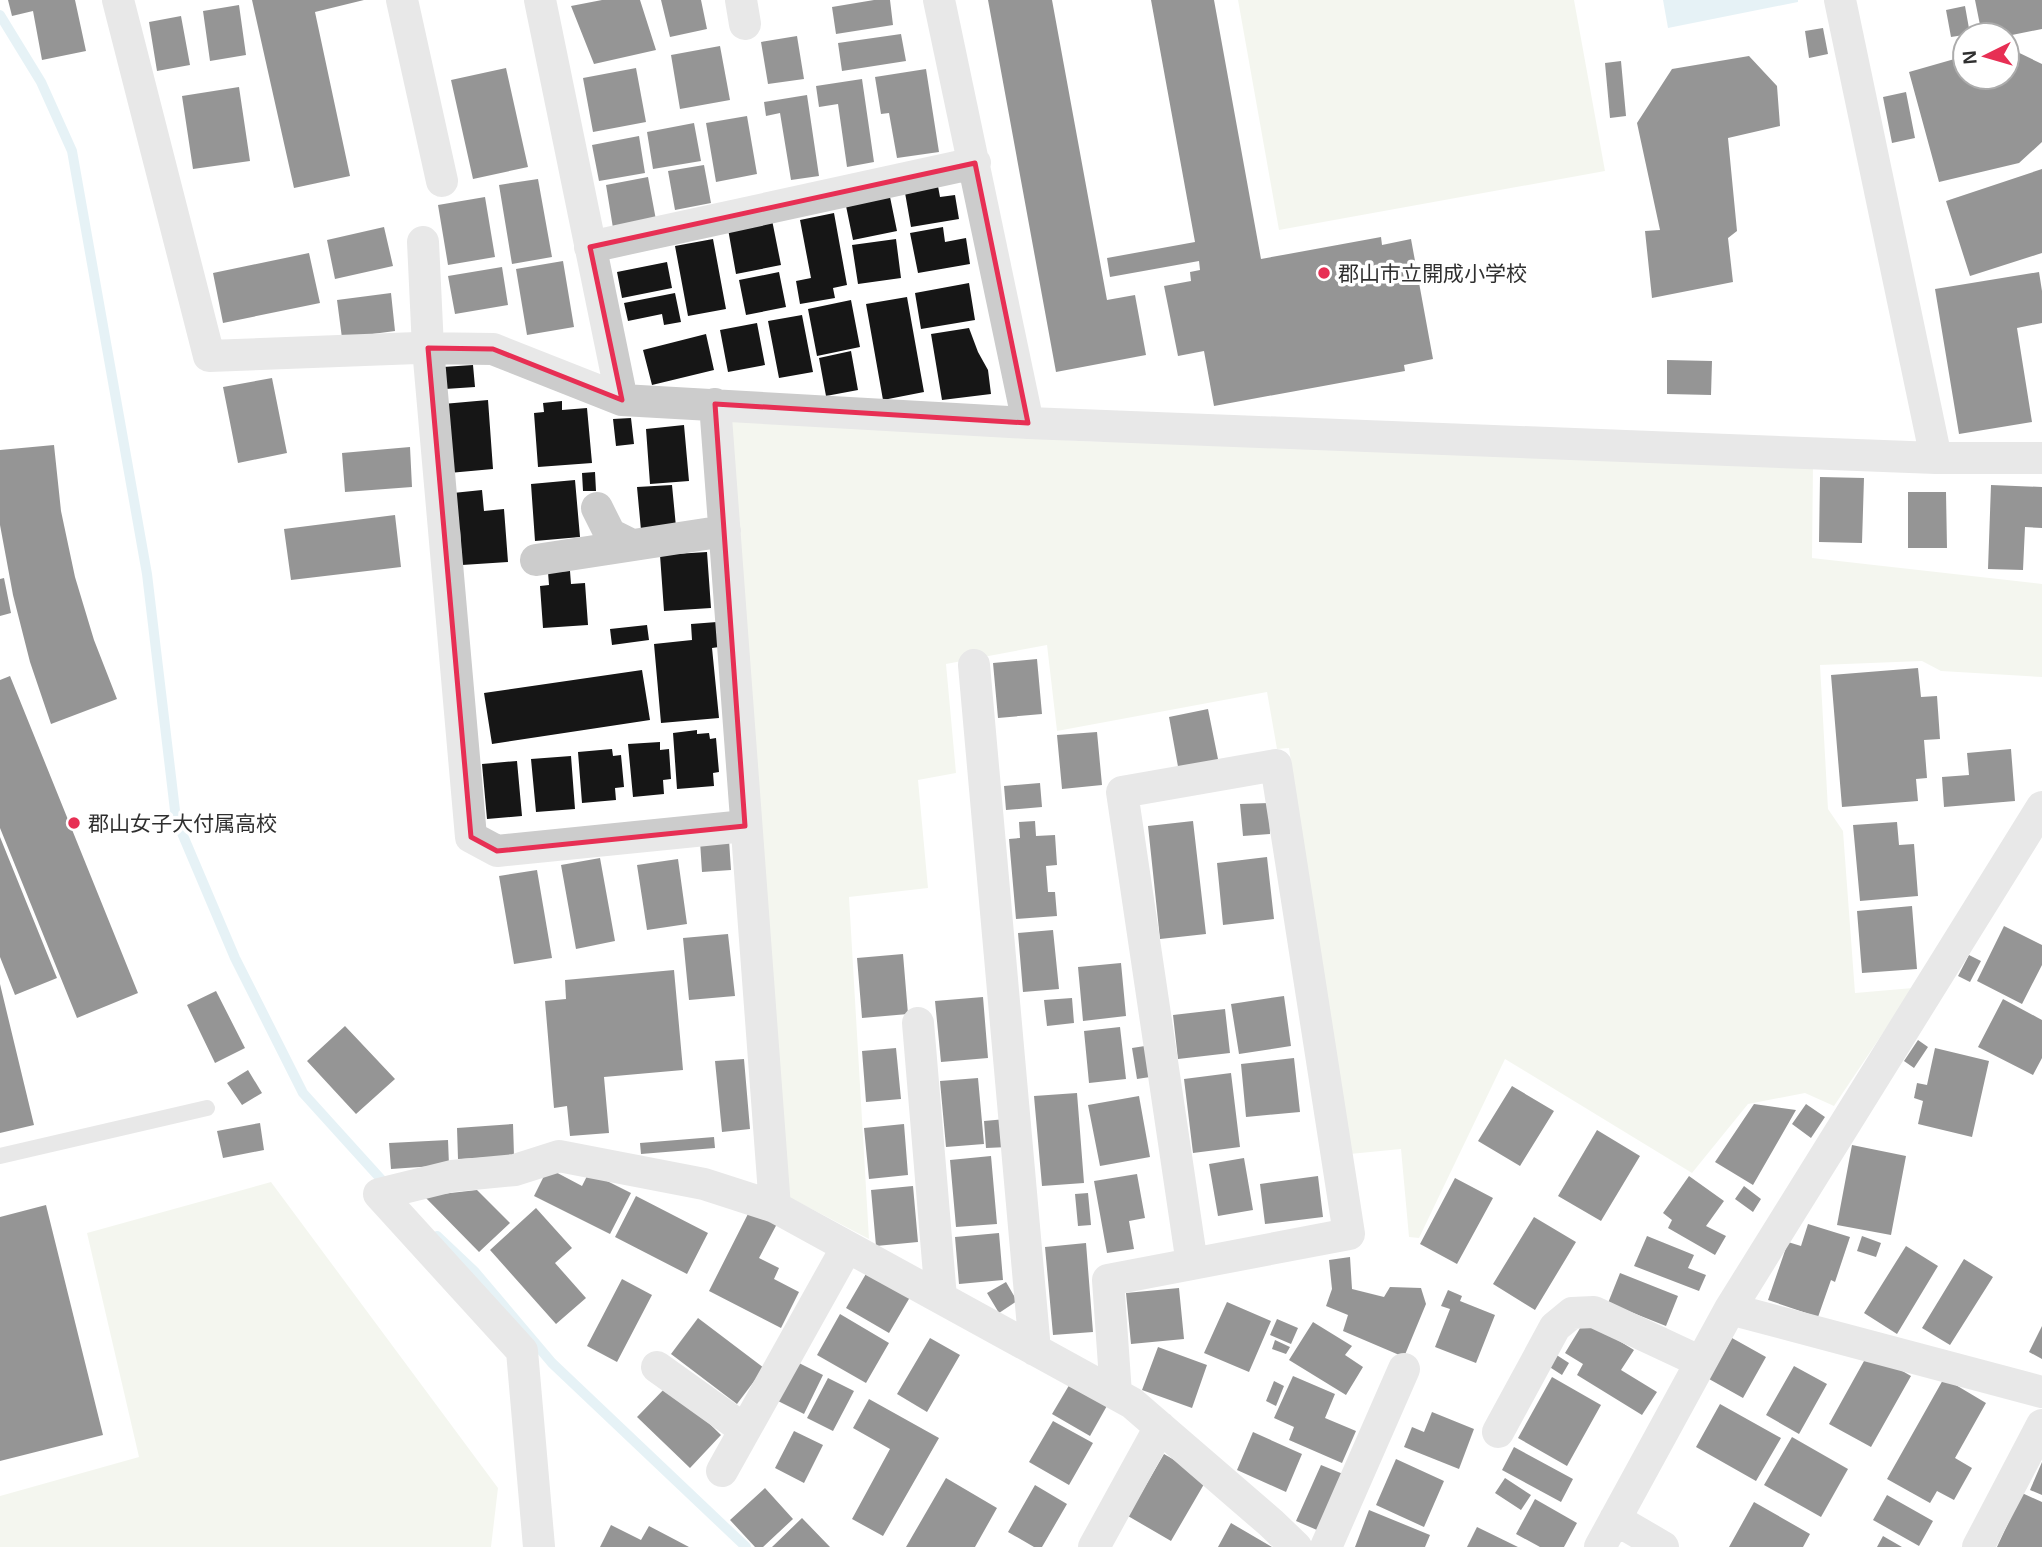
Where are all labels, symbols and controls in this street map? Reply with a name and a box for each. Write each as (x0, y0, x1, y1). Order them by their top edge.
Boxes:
north arrow (1951, 21, 2021, 91)
text: N (1959, 50, 1981, 65)
place label: 郡山市立開成小学校 (1338, 262, 1527, 285)
marker: 郡山市立開成小学校 (1316, 265, 1332, 281)
place label: 郡山女子大付属高校 (88, 812, 277, 835)
marker: 郡山女子大付属高校 (66, 815, 82, 831)

